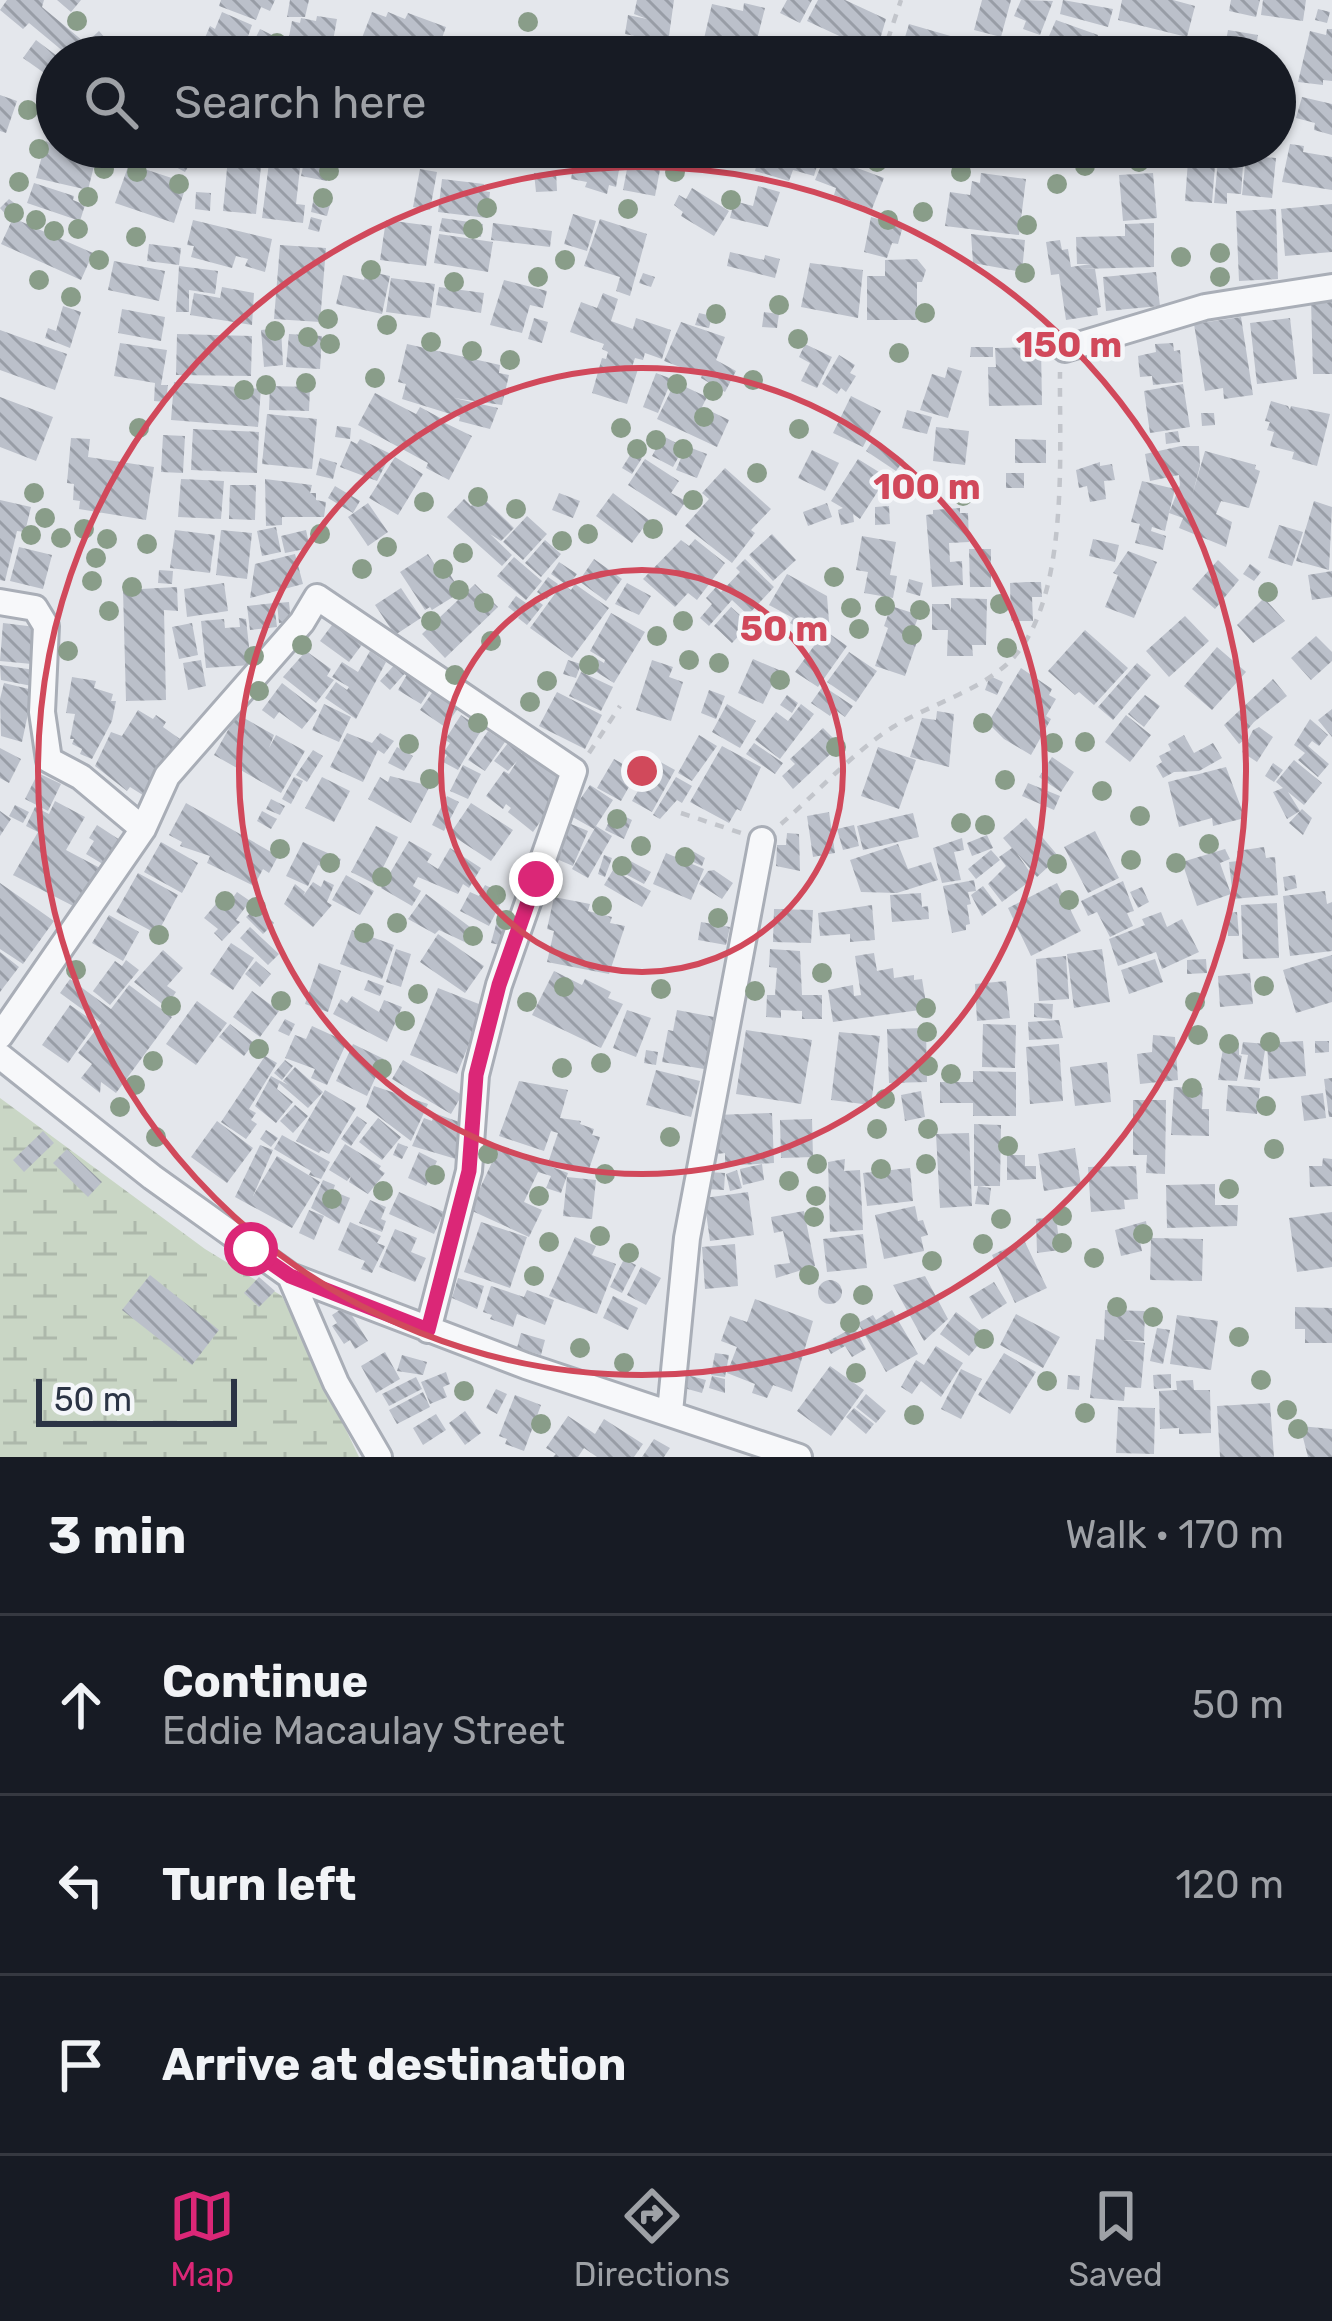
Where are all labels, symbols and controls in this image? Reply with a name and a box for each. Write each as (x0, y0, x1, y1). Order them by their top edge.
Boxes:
search box (36, 36, 1296, 168)
icon: search (78, 69, 144, 135)
text: Search here (174, 76, 426, 129)
text: 150 m (1016, 323, 1122, 366)
text: 100 m (873, 465, 981, 508)
text: 50 m (740, 607, 828, 650)
centre of rings (621, 750, 663, 792)
route end (509, 852, 563, 906)
route start (224, 1222, 278, 1276)
scale bar (36, 1373, 237, 1426)
text: 50 m (54, 1380, 132, 1419)
text: 3 min (48, 1505, 187, 1566)
text: Walk · 170 m (1065, 1512, 1284, 1558)
text: Continue (162, 1655, 368, 1708)
icon: ahead (48, 1672, 114, 1738)
text: 50 m (1192, 1682, 1284, 1728)
text: Eddie Macaulay Street (162, 1708, 565, 1754)
icon: left (48, 1852, 114, 1918)
text: Turn left (162, 1858, 356, 1911)
text: 120 m (1175, 1862, 1284, 1908)
icon: arrive (48, 2032, 114, 2098)
text: Arrive at destination (162, 2038, 627, 2091)
tab: Map (169, 2183, 235, 2294)
tab: Directions (574, 2183, 730, 2294)
tab: Saved (1069, 2183, 1163, 2294)

